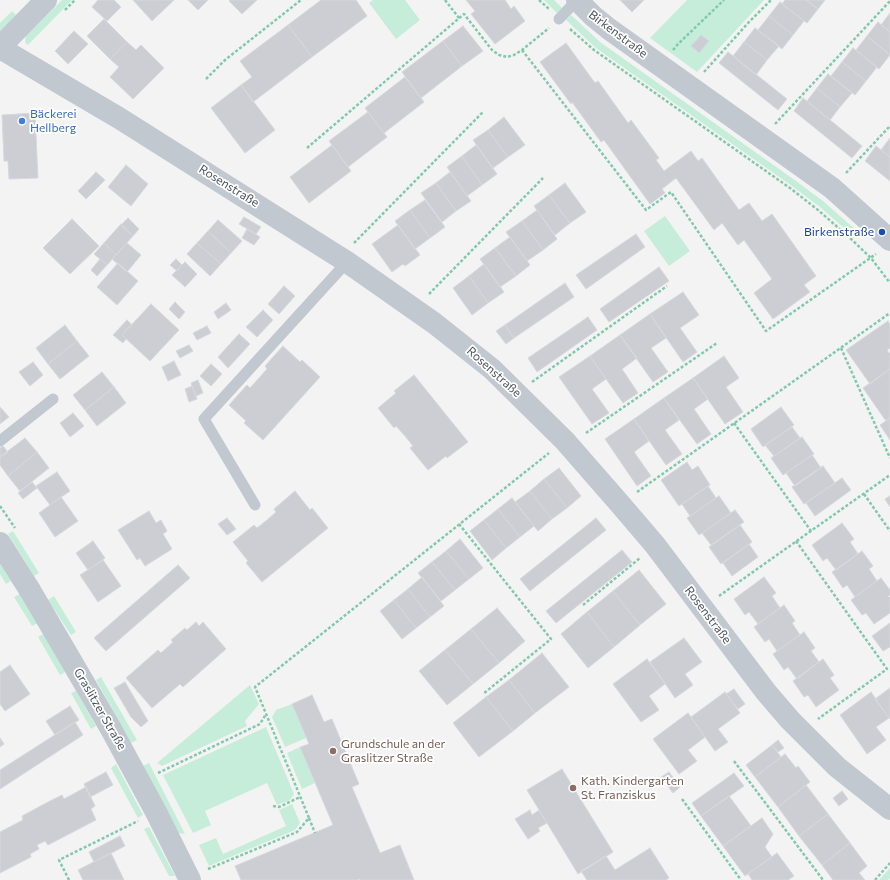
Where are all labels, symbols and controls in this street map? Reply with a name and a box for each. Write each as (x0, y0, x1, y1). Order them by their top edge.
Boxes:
street label: Birkenstraße (586, 7, 650, 61)
place label: Bäckerei Hellberg (30, 107, 76, 135)
marker: Bäckerei Hellberg (17, 116, 27, 126)
street label: Rosenstraße (196, 162, 262, 210)
place label: Birkenstraße (804, 225, 874, 239)
marker: Birkenstraße (877, 227, 887, 237)
street label: Rosenstraße (464, 344, 524, 400)
street label: Rosenstraße (682, 583, 734, 647)
street label: Graslitzer Straße (71, 666, 129, 752)
place label: Grundschule an der Graslitzer Straße (341, 737, 445, 765)
marker: Grundschule an der Graslitzer Straße (328, 746, 338, 756)
place label: Kath. Kindergarten St. Franziskus (581, 774, 684, 802)
marker: Kath. Kindergarten St. Franziskus (568, 783, 578, 793)

